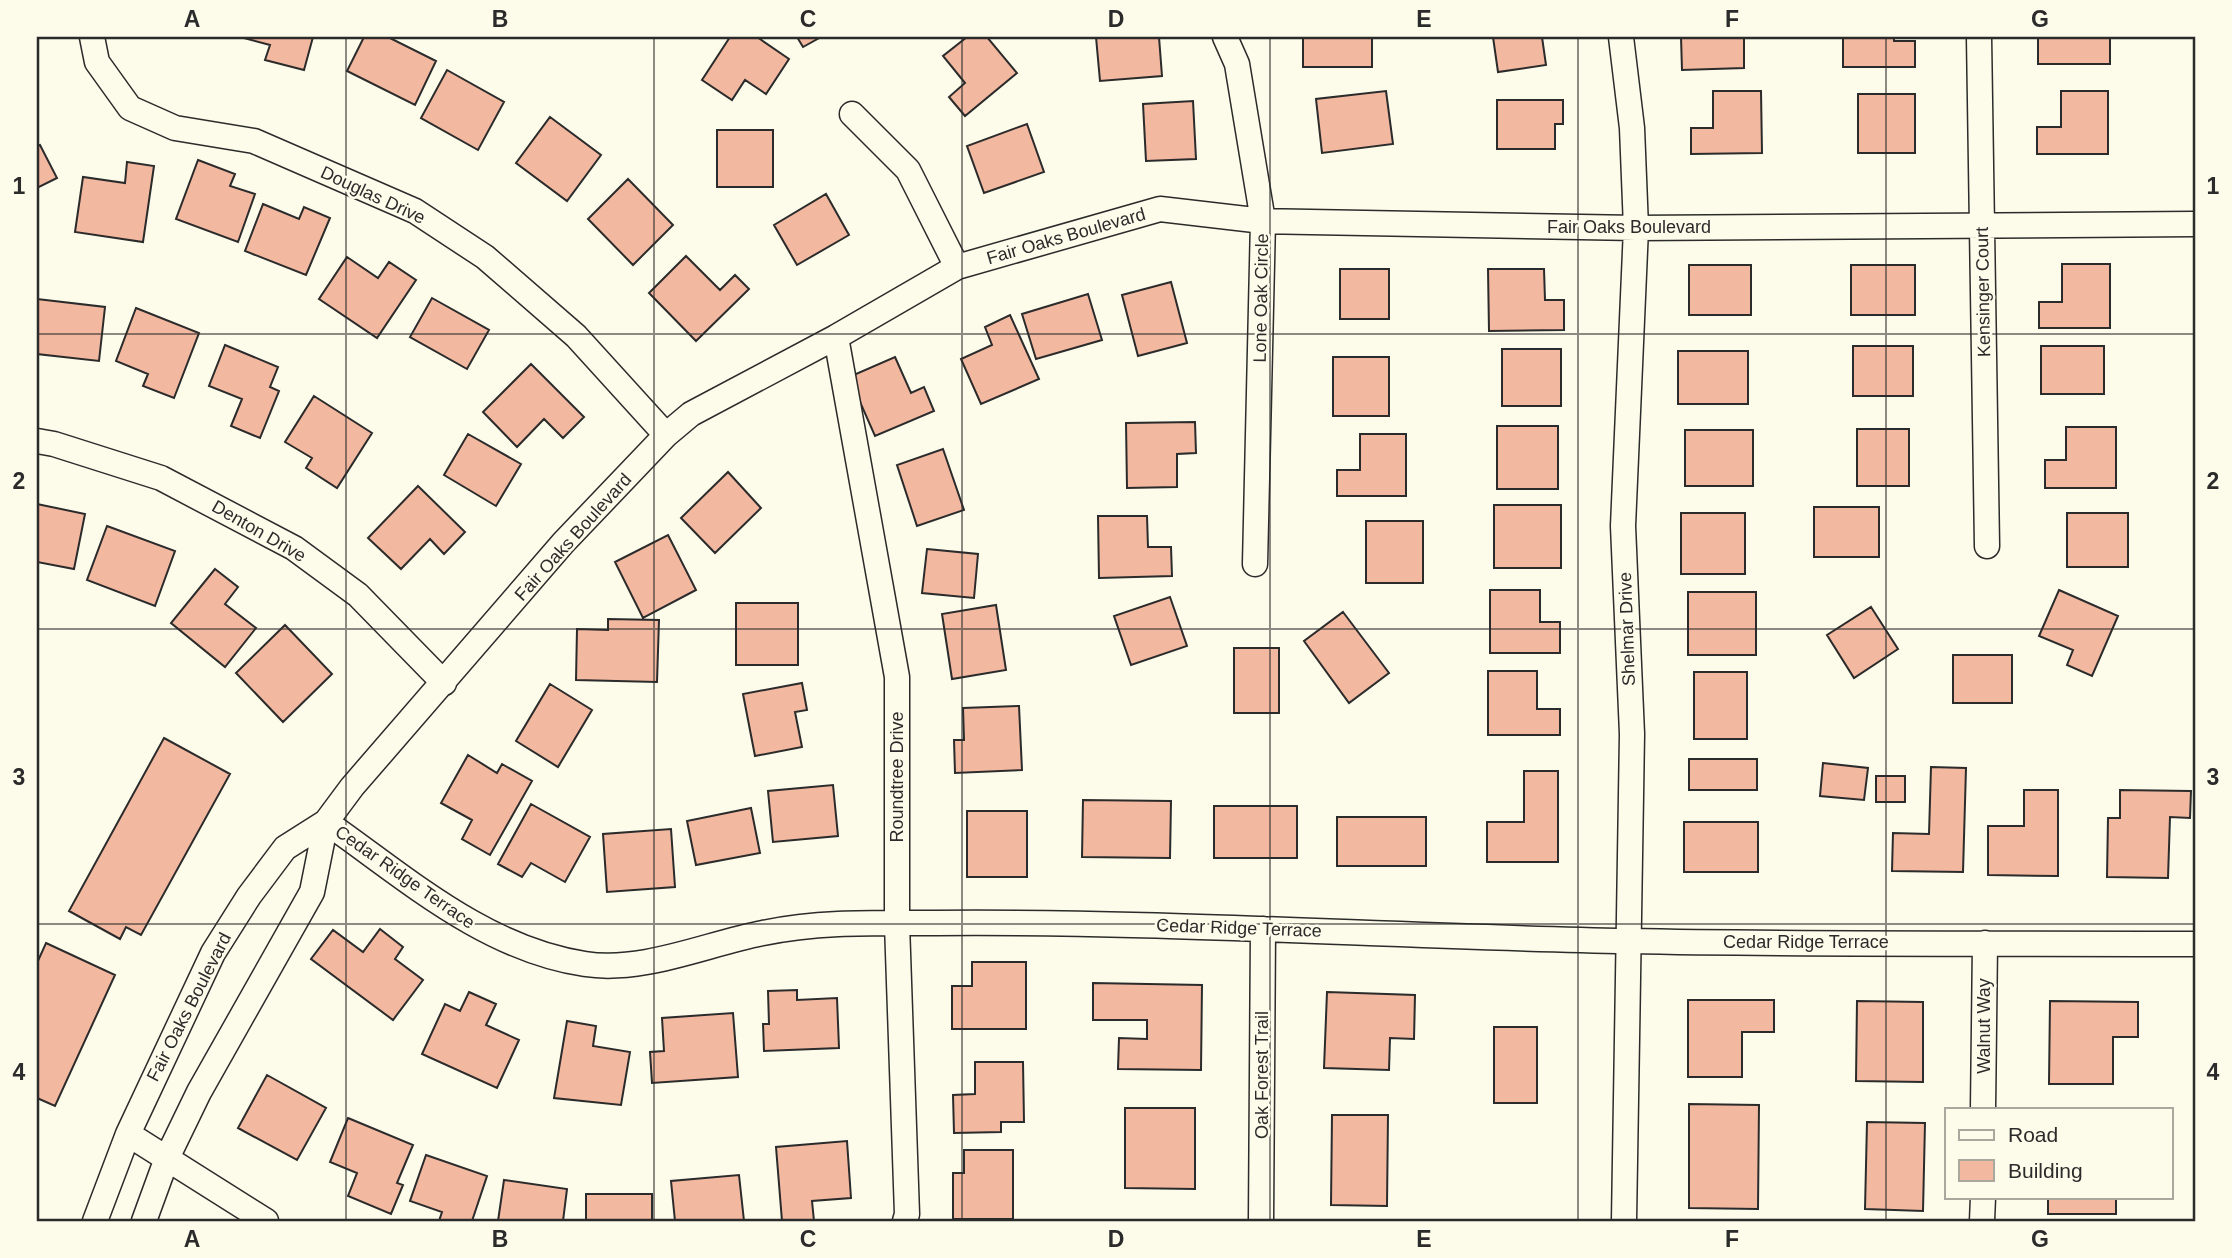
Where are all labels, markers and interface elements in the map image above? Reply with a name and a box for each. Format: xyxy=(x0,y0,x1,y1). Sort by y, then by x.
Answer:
text: A xyxy=(184,6,200,32)
text: B xyxy=(492,6,508,32)
text: C xyxy=(800,6,816,32)
text: D xyxy=(1108,6,1124,32)
text: E xyxy=(1416,6,1432,32)
text: F xyxy=(1725,6,1739,32)
text: G xyxy=(2031,6,2049,32)
street label: Douglas Drive xyxy=(318,162,428,228)
text: 1 xyxy=(13,173,26,199)
text: 1 xyxy=(2207,173,2220,199)
street label: Fair Oaks Boulevard xyxy=(984,204,1148,268)
street label: Fair Oaks Boulevard xyxy=(1547,217,1711,237)
street label: Kensinger Court xyxy=(1972,227,1994,357)
street label: Lone Oak Circle xyxy=(1250,233,1272,363)
text: 2 xyxy=(13,468,25,494)
text: 2 xyxy=(2207,468,2219,494)
street label: Fair Oaks Boulevard xyxy=(511,469,635,605)
street label: Denton Drive xyxy=(209,496,309,566)
street label: Shelmar Drive xyxy=(1615,572,1639,686)
street label: Roundtree Drive xyxy=(887,711,907,843)
text: 3 xyxy=(13,764,25,790)
text: 3 xyxy=(2207,764,2219,790)
street label: Cedar Ridge Terrace xyxy=(331,821,479,933)
street label: Cedar Ridge Terrace xyxy=(1156,915,1322,941)
street label: Fair Oaks Boulevard xyxy=(143,929,235,1085)
street label: Cedar Ridge Terrace xyxy=(1723,932,1889,952)
street label: Walnut Way xyxy=(1974,978,1994,1074)
street label: Oak Forest Trail xyxy=(1252,1011,1272,1139)
text: 4 xyxy=(13,1059,26,1085)
text: 4 xyxy=(2207,1059,2220,1085)
legend xyxy=(1945,1108,2172,1198)
text: Road xyxy=(2008,1123,2058,1146)
text: Building xyxy=(2008,1159,2083,1182)
text: A xyxy=(184,1226,200,1252)
text: B xyxy=(492,1226,508,1252)
text: C xyxy=(800,1226,816,1252)
text: D xyxy=(1108,1226,1124,1252)
text: E xyxy=(1416,1226,1432,1252)
text: F xyxy=(1725,1226,1739,1252)
text: G xyxy=(2031,1226,2049,1252)

